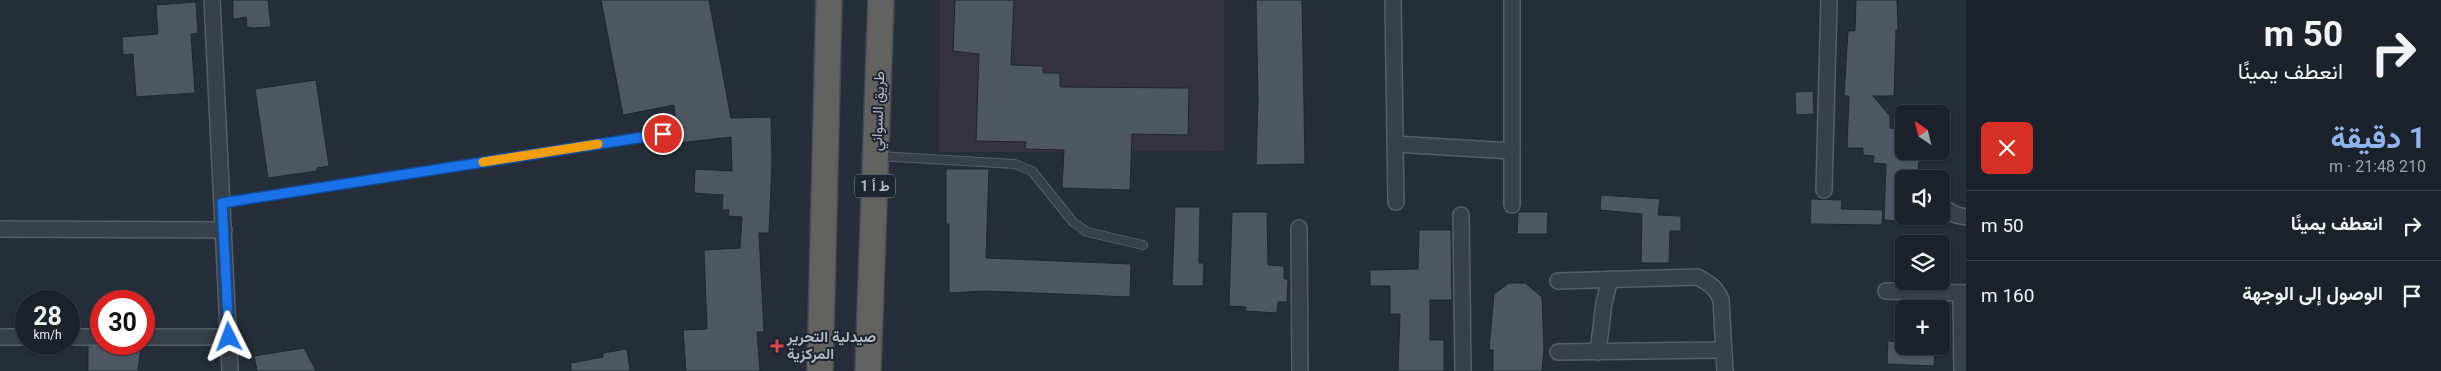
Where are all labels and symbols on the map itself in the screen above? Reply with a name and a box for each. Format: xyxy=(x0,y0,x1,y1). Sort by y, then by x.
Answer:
street label: طريق السواني xyxy=(868,70,892,152)
north arrow xyxy=(1895,105,1950,160)
pin xyxy=(642,113,684,155)
road number: ط أ 1 xyxy=(855,175,895,198)
speed limit sign: 30 xyxy=(90,290,155,355)
position arrow xyxy=(202,310,254,362)
place label: صيدلية التحرير المركزية xyxy=(786,328,876,363)
marker: صيدلية التحرير المركزية xyxy=(771,340,783,352)

